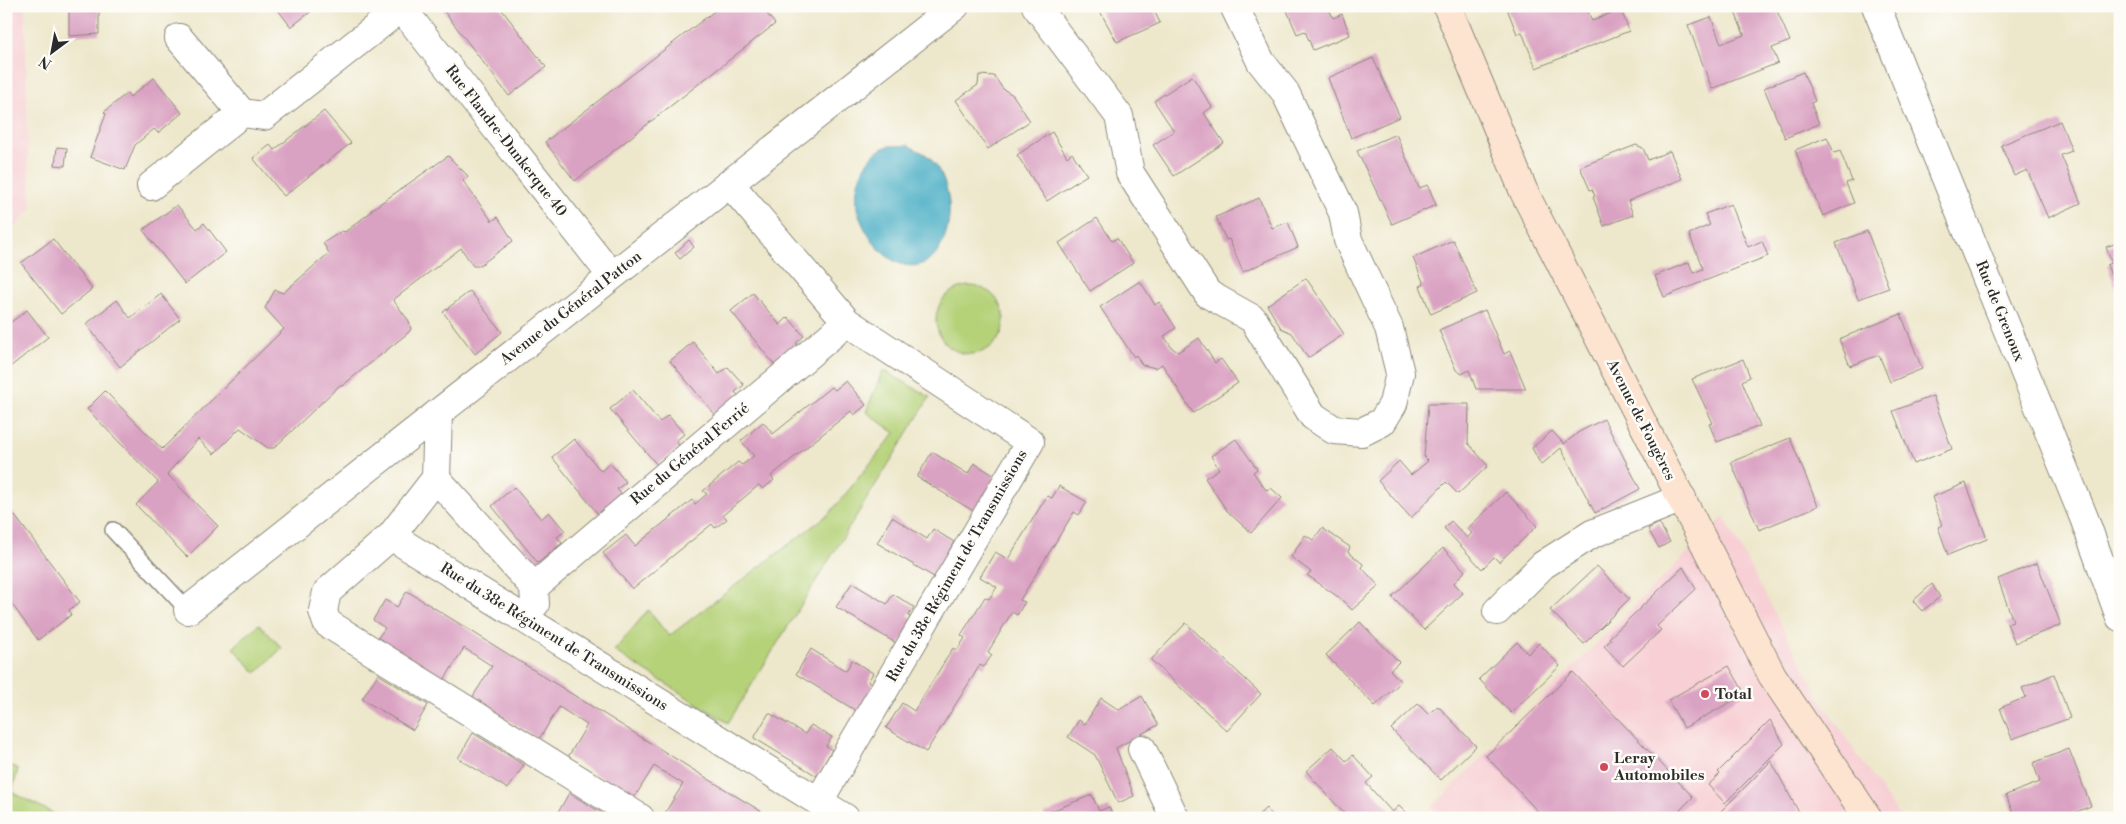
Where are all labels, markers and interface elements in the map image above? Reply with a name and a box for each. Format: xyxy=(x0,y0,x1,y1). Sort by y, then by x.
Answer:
north arrow xyxy=(28,28,78,78)
text: N xyxy=(36,52,55,73)
street label: Rue Flandre-Dunkerque 40 xyxy=(441,61,571,221)
street label: Avenue du Général Patton xyxy=(496,247,646,370)
street label: Rue de Grenoux xyxy=(1971,258,2029,365)
street label: Avenue de Fougères xyxy=(1602,355,1680,484)
street label: Rue du Général Ferrié xyxy=(627,399,753,509)
street label: Rue du 38e Régiment de Transmissions xyxy=(882,446,1032,686)
street label: Rue du 38e Régiment de Transmissions xyxy=(437,559,671,715)
place label: Total xyxy=(1715,685,1752,704)
marker: Total xyxy=(1699,688,1711,700)
place label: Leray Automobiles xyxy=(1613,749,1704,785)
marker: Leray Automobiles xyxy=(1598,761,1610,773)

